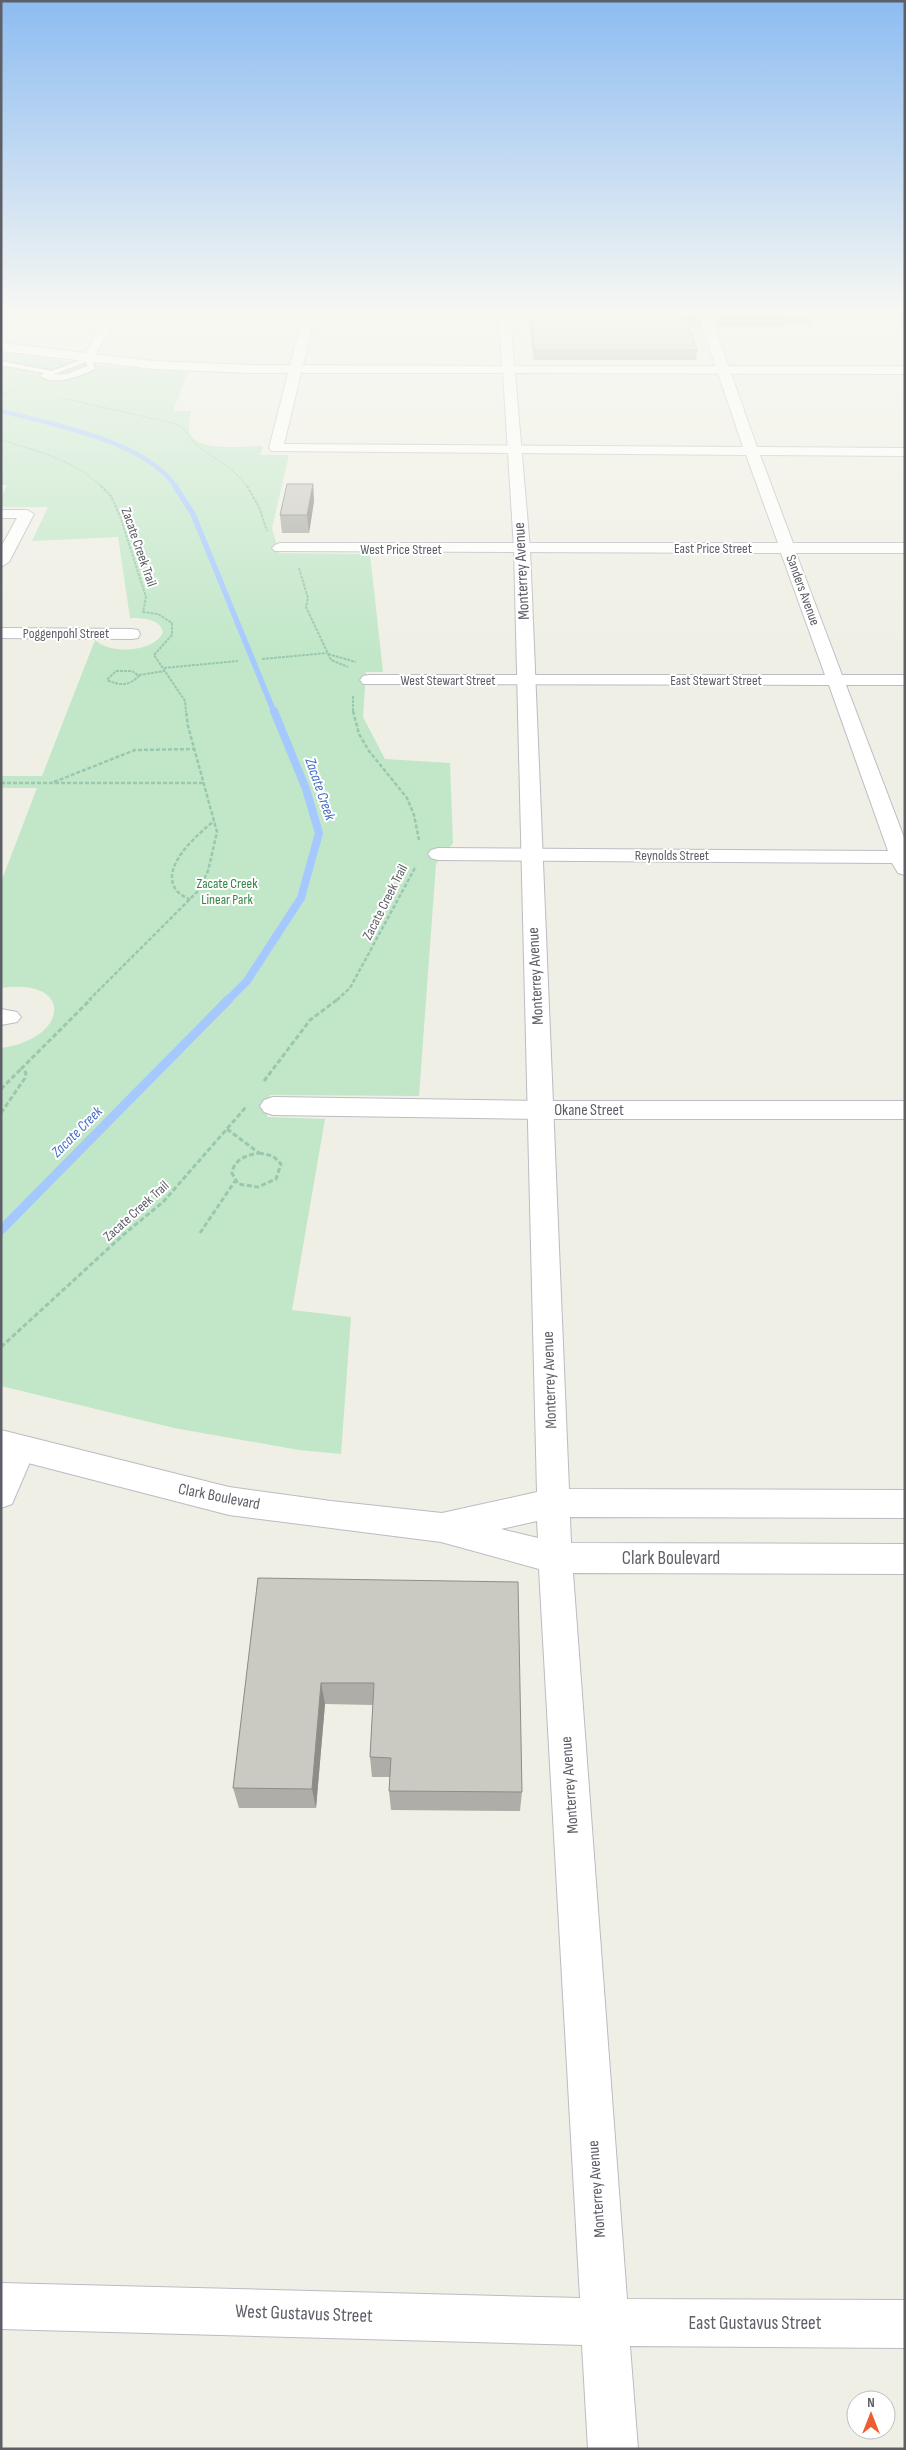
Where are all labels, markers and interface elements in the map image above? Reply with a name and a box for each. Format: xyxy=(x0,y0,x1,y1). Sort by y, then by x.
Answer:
street label: Zacate Creek Trail xyxy=(118,505,160,589)
street label: Monterrey Avenue xyxy=(510,522,534,620)
street label: East Price Street xyxy=(674,540,752,557)
street label: West Price Street xyxy=(360,541,442,558)
street label: Sanders Avenue xyxy=(782,552,824,628)
street label: Poggenpohl Street xyxy=(23,625,109,642)
street label: West Stewart Street xyxy=(400,672,496,689)
street label: East Stewart Street xyxy=(670,672,762,689)
water label: Zacate Creek xyxy=(300,754,340,823)
street label: Reynolds Street xyxy=(635,847,709,864)
street label: Zacate Creek Trail xyxy=(359,861,411,943)
park label: Zacate Creek Linear Park xyxy=(197,875,258,908)
street label: Monterrey Avenue xyxy=(524,927,548,1025)
street label: Okane Street xyxy=(554,1101,624,1120)
water label: Zacate Creek xyxy=(47,1102,107,1162)
street label: Zacate Creek Trail xyxy=(100,1177,172,1245)
street label: Monterrey Avenue xyxy=(539,1331,561,1429)
street label: Clark Boulevard xyxy=(176,1480,262,1514)
street label: Clark Boulevard xyxy=(622,1547,720,1570)
street label: Monterrey Avenue xyxy=(557,1736,583,1834)
street label: Monterrey Avenue xyxy=(584,2140,610,2238)
street label: West Gustavus Street xyxy=(235,2300,373,2328)
street label: East Gustavus Street xyxy=(689,2312,822,2335)
north arrow xyxy=(846,2390,896,2440)
text: N xyxy=(867,2394,875,2411)

